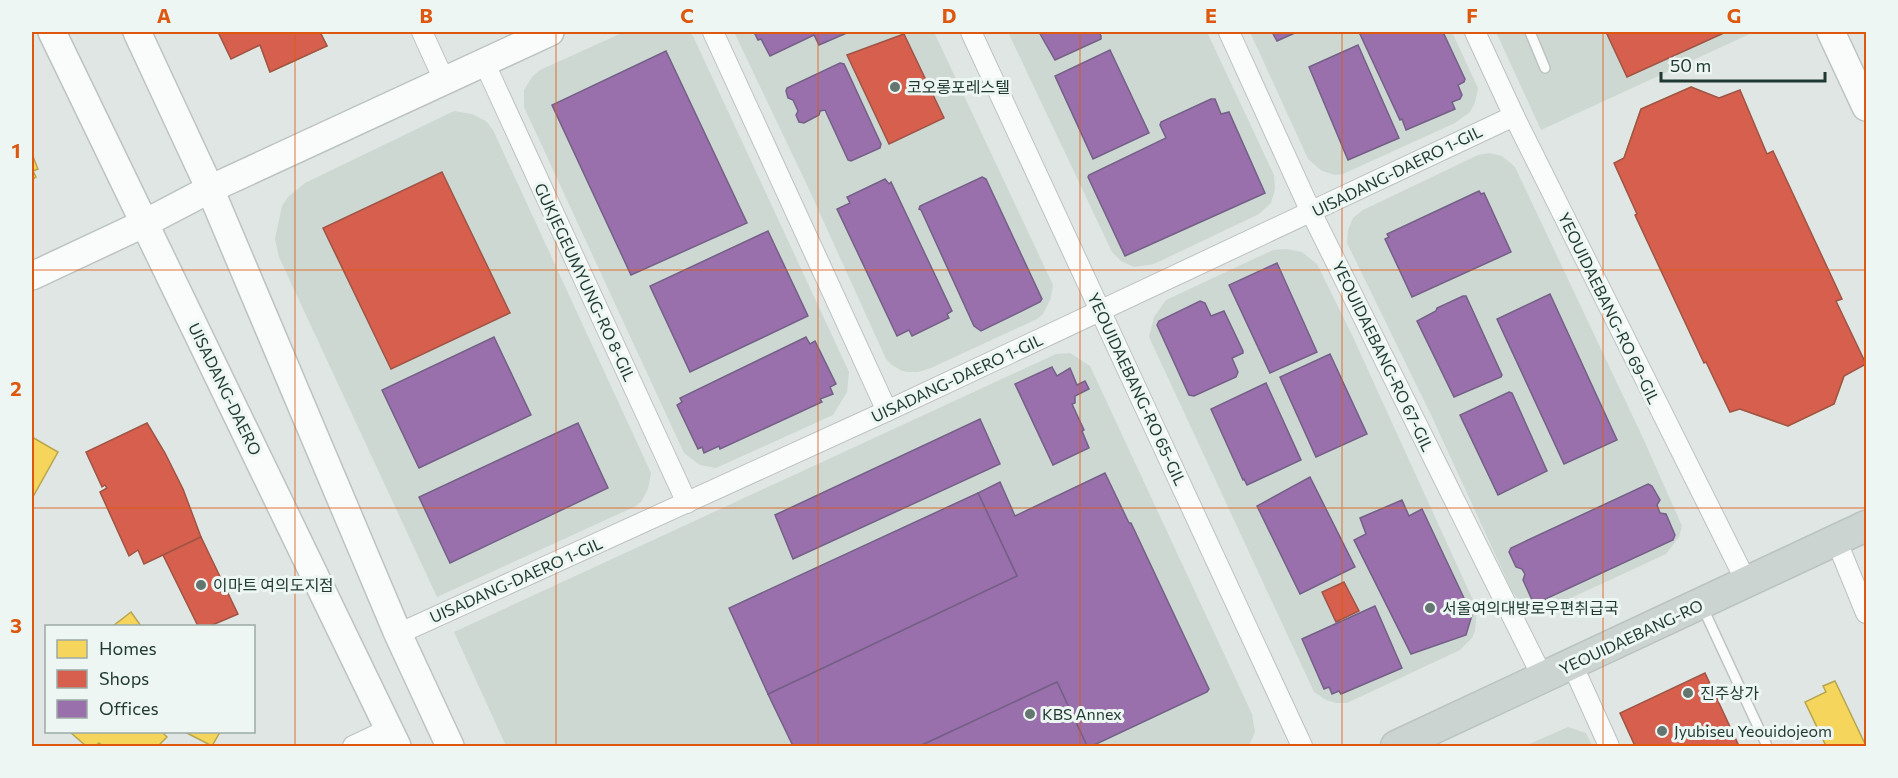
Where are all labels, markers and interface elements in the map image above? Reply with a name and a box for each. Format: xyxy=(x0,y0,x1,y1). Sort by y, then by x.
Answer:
text: A xyxy=(157,3,171,27)
text: B xyxy=(419,3,433,27)
text: C xyxy=(680,3,694,27)
text: D xyxy=(942,3,956,27)
text: E xyxy=(1205,3,1217,27)
text: F xyxy=(1466,3,1478,27)
text: G xyxy=(1727,3,1741,27)
scale bar xyxy=(1661,45,1824,83)
text: 50 m xyxy=(1670,54,1711,76)
place label: 코오롱포레스텔 xyxy=(907,77,1010,96)
marker: 코오롱포레스텔 xyxy=(888,80,902,94)
street label: UISADANG-DAERO 1-GIL xyxy=(1309,121,1485,220)
text: 1 xyxy=(11,138,21,162)
street label: GUKJEGEUMYUNG-RO 8-GIL xyxy=(531,180,640,384)
street label: YEOUIDAEBANG-RO 69-GIL xyxy=(1555,209,1664,407)
street label: YEOUIDAEBANG-RO 67-GIL xyxy=(1329,257,1438,454)
street label: YEOUIDAEBANG-RO 65-GIL xyxy=(1084,289,1191,488)
street label: UISADANG-DAERO xyxy=(185,320,266,458)
street label: UISADANG-DAERO 1-GIL xyxy=(868,329,1045,426)
text: 2 xyxy=(10,376,22,400)
street label: UISADANG-DAERO 1-GIL xyxy=(427,533,605,626)
place label: 이마트 여의도지점 xyxy=(213,575,334,594)
marker: 이마트 여의도지점 xyxy=(194,578,208,592)
street label: YEOUIDAEBANG-RO xyxy=(1556,595,1706,678)
place label: 서울여의대방로우편취급국 xyxy=(1442,598,1619,617)
marker: 서울여의대방로우편취급국 xyxy=(1423,601,1437,615)
text: 3 xyxy=(10,613,22,637)
legend xyxy=(45,625,255,733)
text: Homes xyxy=(99,637,157,659)
text: Shops xyxy=(99,667,149,689)
place label: 진주상가 xyxy=(1700,683,1759,702)
marker: 진주상가 xyxy=(1681,686,1695,700)
text: Offices xyxy=(99,697,159,719)
place label: KBS Annex xyxy=(1042,704,1122,723)
marker: KBS Annex xyxy=(1023,707,1037,721)
place label: Jyubiseu Yeouidojeom xyxy=(1674,721,1832,740)
marker: Jyubiseu Yeouidojeom xyxy=(1655,724,1669,738)

